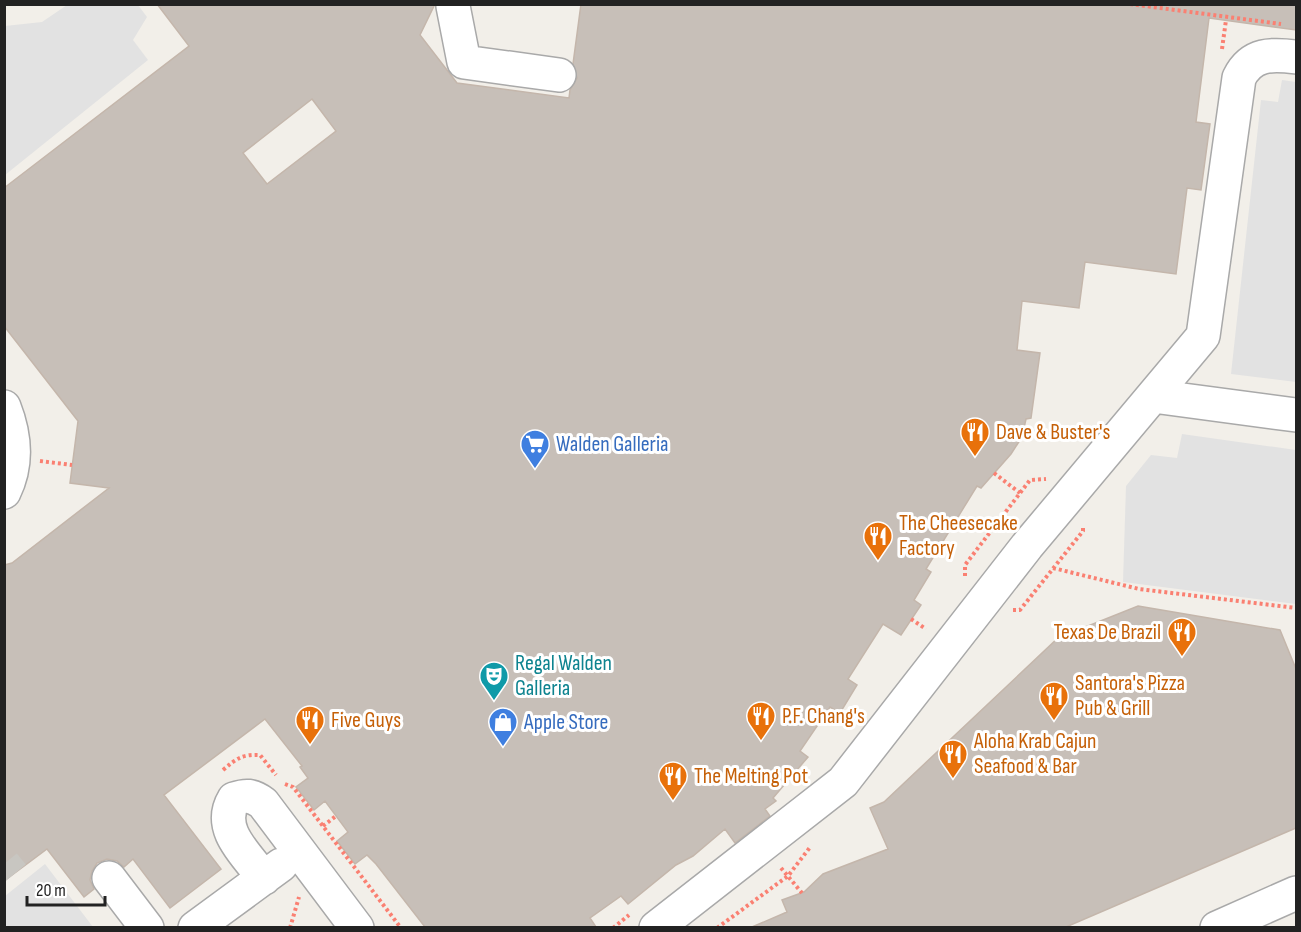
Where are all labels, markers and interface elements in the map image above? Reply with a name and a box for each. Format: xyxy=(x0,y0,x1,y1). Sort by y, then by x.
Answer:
restaurant icon: Dave & Buster's xyxy=(959,416,991,458)
place label: Dave & Buster's xyxy=(996,419,1110,446)
supermarket icon: Walden Galleria xyxy=(519,428,551,470)
place label: Walden Galleria xyxy=(556,431,668,458)
place label: The Cheesecake Factory xyxy=(899,510,1018,562)
restaurant icon: The Cheesecake Factory xyxy=(862,520,894,562)
restaurant icon: Texas De Brazil xyxy=(1166,616,1198,658)
place label: Texas De Brazil xyxy=(1053,619,1161,646)
place label: Regal Walden Galleria xyxy=(515,650,612,702)
theatre icon: Regal Walden Galleria xyxy=(478,660,510,702)
place label: Santora's Pizza Pub & Grill xyxy=(1075,670,1185,722)
restaurant icon: Santora's Pizza Pub & Grill xyxy=(1038,680,1070,722)
restaurant icon: P.F. Chang's xyxy=(745,700,777,742)
place label: P.F. Chang's xyxy=(782,703,865,730)
restaurant icon: Five Guys xyxy=(294,704,326,746)
shop icon: Apple Store xyxy=(487,706,519,748)
place label: Five Guys xyxy=(331,707,401,734)
place label: Apple Store xyxy=(523,709,608,736)
place label: Aloha Krab Cajun Seafood & Bar xyxy=(973,728,1097,780)
restaurant icon: Aloha Krab Cajun Seafood & Bar xyxy=(937,738,969,780)
restaurant icon: The Melting Pot xyxy=(657,760,689,802)
place label: The Melting Pot xyxy=(694,763,808,790)
scale bar xyxy=(27,869,105,907)
text: 20 m xyxy=(36,880,66,901)

